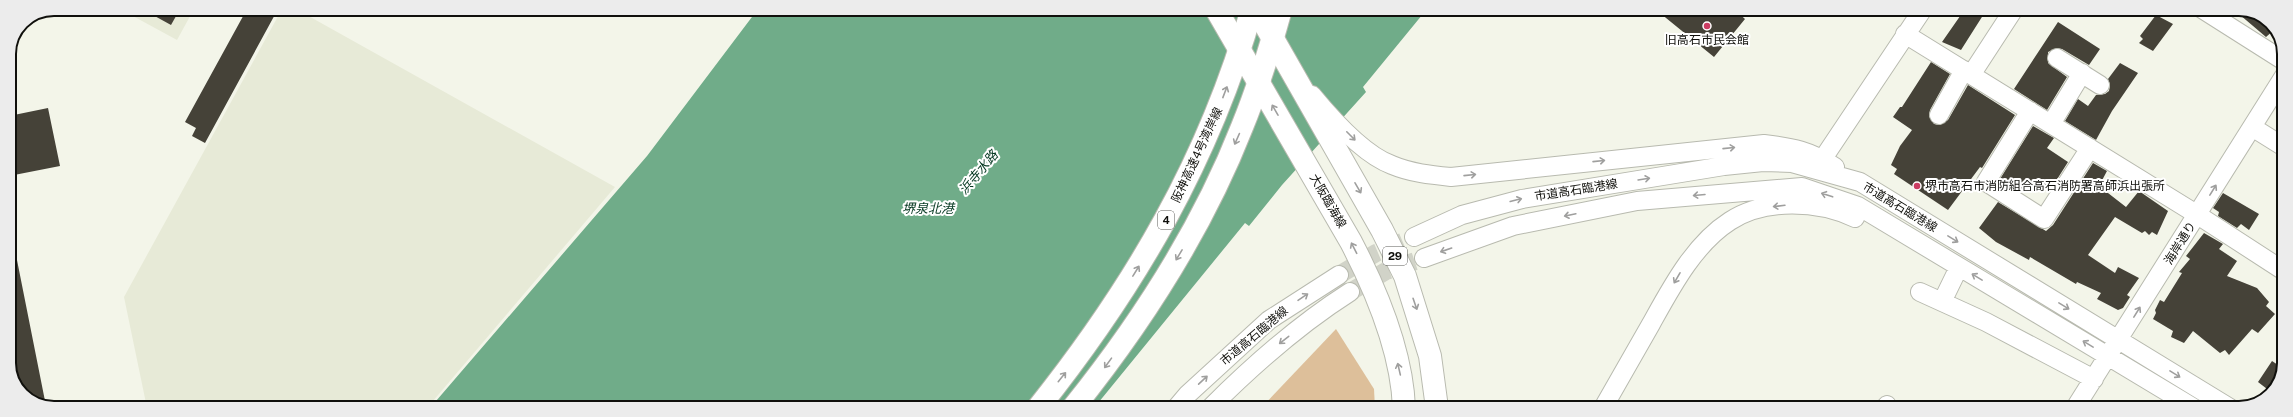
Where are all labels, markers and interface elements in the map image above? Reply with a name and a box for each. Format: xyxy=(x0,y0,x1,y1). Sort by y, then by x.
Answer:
marker: 旧高石市民会館 xyxy=(1702,21,1712,31)
place label: 旧高石市民会館 xyxy=(1665,33,1749,47)
one-way arrow xyxy=(1222,86,1230,98)
one-way arrow xyxy=(1270,104,1278,116)
street label: 阪神高速4号湾岸線 xyxy=(1169,105,1225,205)
one-way arrow xyxy=(1346,131,1356,141)
one-way arrow xyxy=(1233,132,1240,144)
one-way arrow xyxy=(1722,144,1735,152)
water label: 浜寺水路 xyxy=(956,147,1001,197)
one-way arrow xyxy=(1592,158,1605,165)
one-way arrow xyxy=(1463,171,1476,179)
street label: 大阪臨海線 xyxy=(1307,172,1349,230)
one-way arrow xyxy=(1637,175,1650,183)
street label: 市道高石臨港線 xyxy=(1533,177,1619,203)
street label: 市道高石臨港線 xyxy=(1860,179,1940,235)
place label: 堺市高石市消防組合高石消防署高師浜出張所 xyxy=(1925,179,2165,193)
marker: 堺市高石市消防組合高石消防署高師浜出張所 xyxy=(1912,181,1922,191)
one-way arrow xyxy=(1355,182,1363,194)
one-way arrow xyxy=(2210,184,2218,196)
one-way arrow xyxy=(1821,191,1834,198)
one-way arrow xyxy=(1693,192,1706,199)
one-way arrow xyxy=(1509,196,1522,204)
water label: 堺泉北港 xyxy=(902,201,956,216)
one-way arrow xyxy=(1773,202,1786,209)
road number: 4 xyxy=(1158,211,1174,229)
one-way arrow xyxy=(1564,211,1577,219)
street label: 海岸通り xyxy=(2161,219,2199,267)
one-way arrow xyxy=(1947,235,1959,243)
one-way arrow xyxy=(1350,242,1358,254)
road number: 29 xyxy=(1383,247,1407,265)
one-way arrow xyxy=(1440,247,1452,255)
one-way arrow xyxy=(1175,249,1183,261)
one-way arrow xyxy=(1133,265,1141,277)
one-way arrow xyxy=(1673,272,1681,284)
one-way arrow xyxy=(1971,273,1983,281)
one-way arrow xyxy=(1297,293,1308,301)
one-way arrow xyxy=(1412,298,1419,311)
one-way arrow xyxy=(2058,302,2070,310)
street label: 市道高石臨港線 xyxy=(1217,304,1291,368)
one-way arrow xyxy=(2133,307,2141,318)
one-way arrow xyxy=(1278,335,1289,344)
one-way arrow xyxy=(2082,340,2094,348)
one-way arrow xyxy=(1104,358,1112,369)
one-way arrow xyxy=(1395,363,1402,376)
one-way arrow xyxy=(2169,370,2181,378)
one-way arrow xyxy=(1058,372,1067,383)
one-way arrow xyxy=(1198,375,1208,384)

